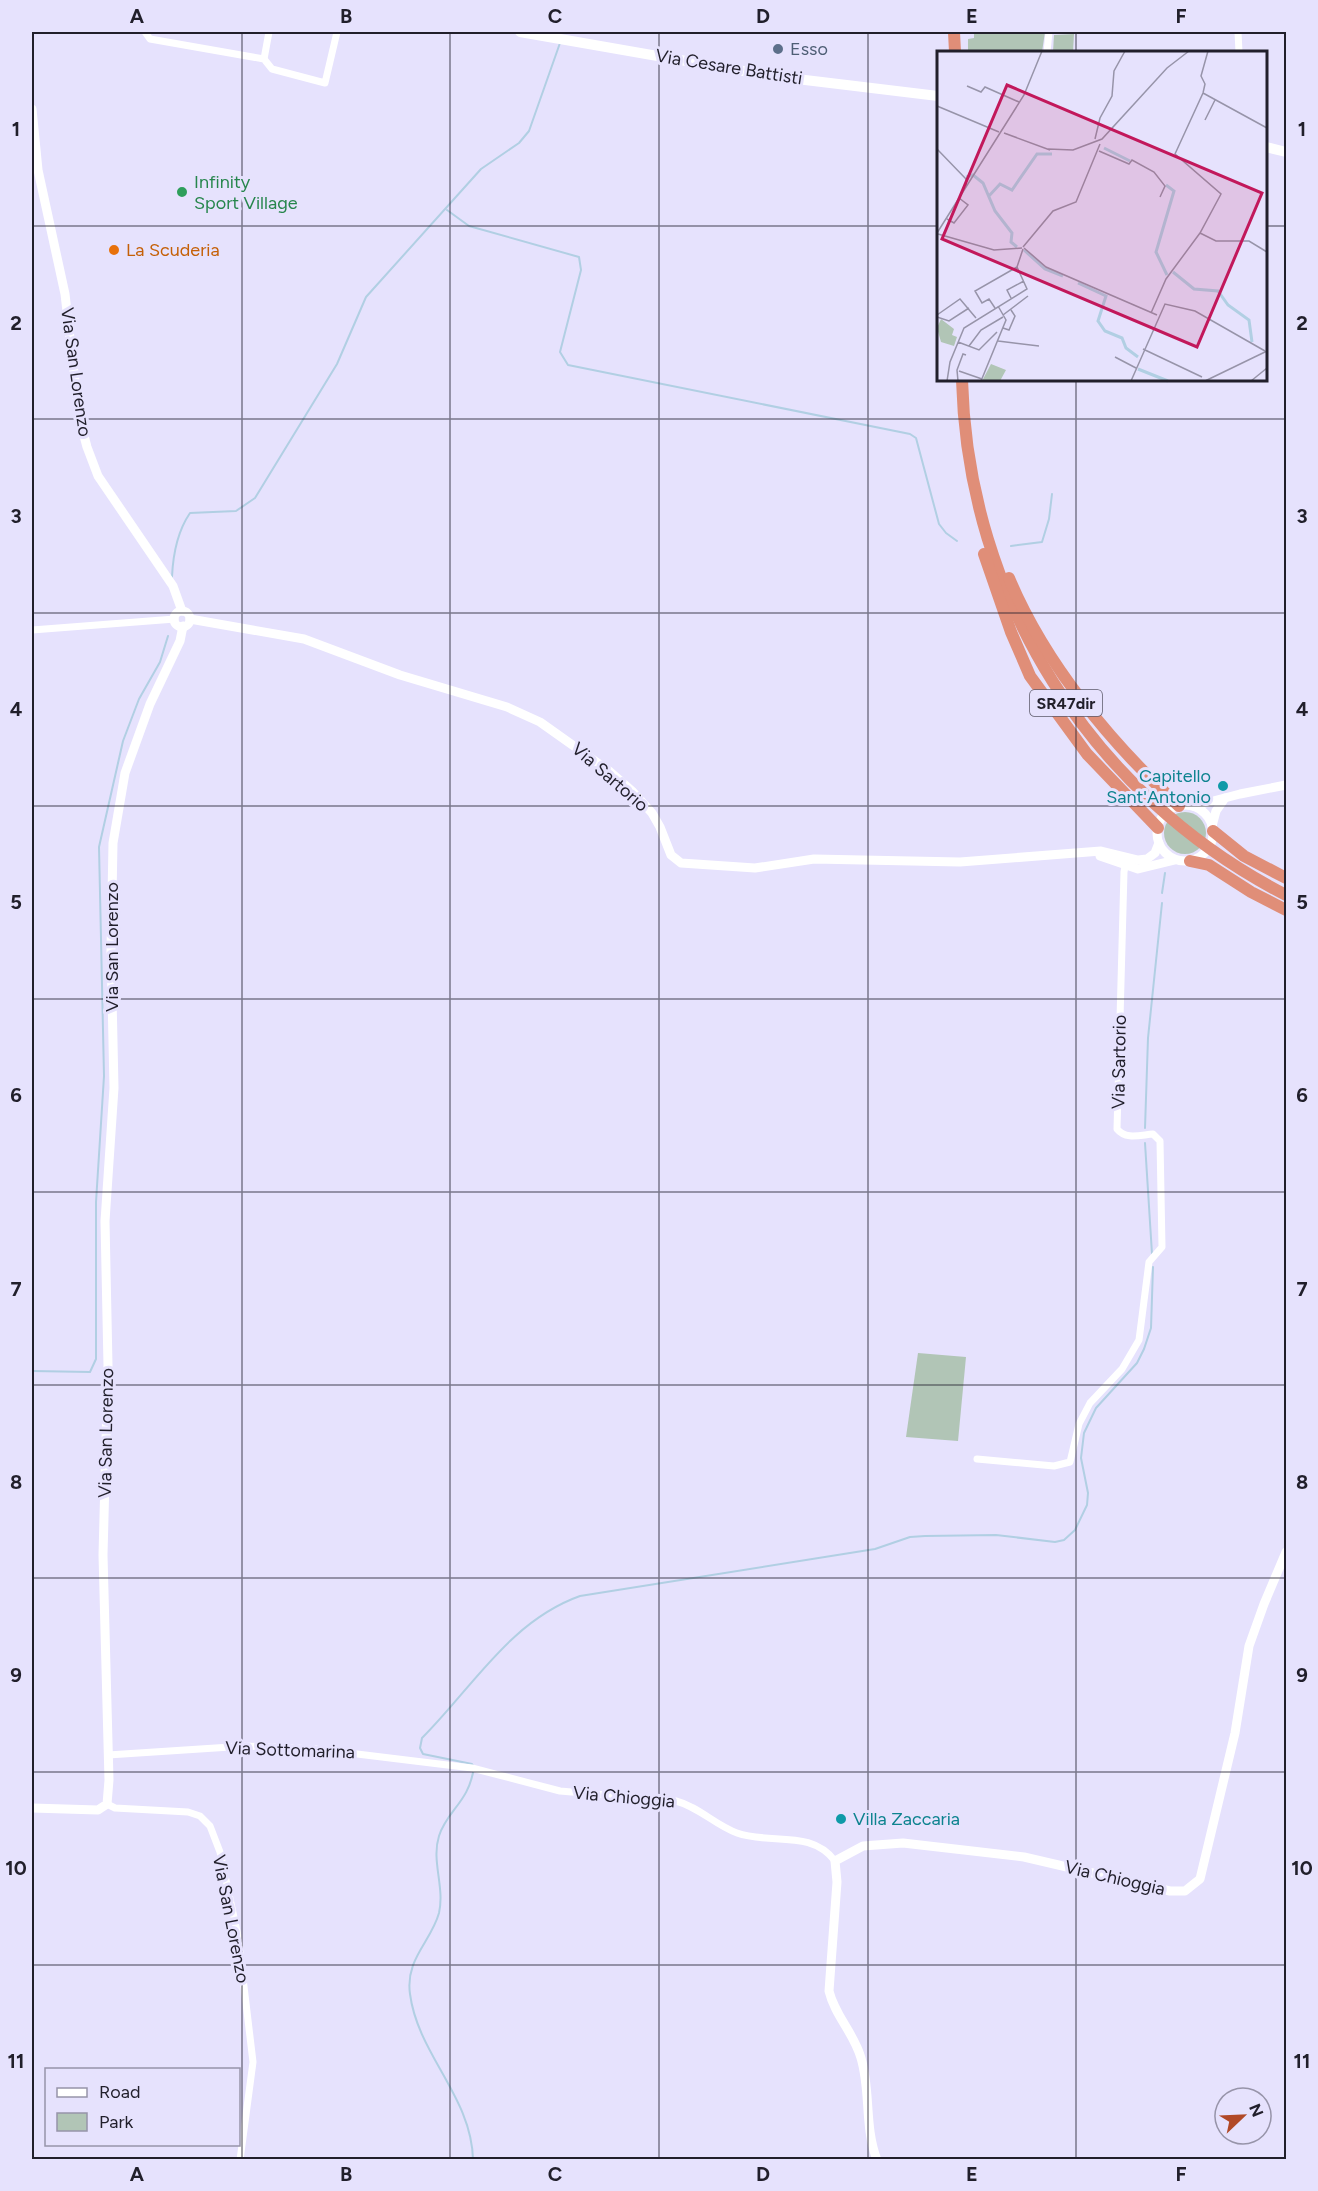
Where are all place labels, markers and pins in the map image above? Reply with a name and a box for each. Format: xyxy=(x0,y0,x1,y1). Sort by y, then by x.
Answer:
place label: Esso xyxy=(790,38,828,60)
marker: Esso xyxy=(771,42,785,56)
place label: Infinity Sport Village xyxy=(194,171,298,214)
marker: Infinity Sport Village xyxy=(175,185,189,199)
place label: La Scuderia xyxy=(126,239,220,261)
marker: La Scuderia xyxy=(107,243,121,257)
place label: Capitello Sant'Antonio xyxy=(1106,765,1211,808)
marker: Capitello Sant'Antonio xyxy=(1216,779,1230,793)
place label: Villa Zaccaria xyxy=(853,1808,960,1830)
marker: Villa Zaccaria xyxy=(834,1812,848,1826)

